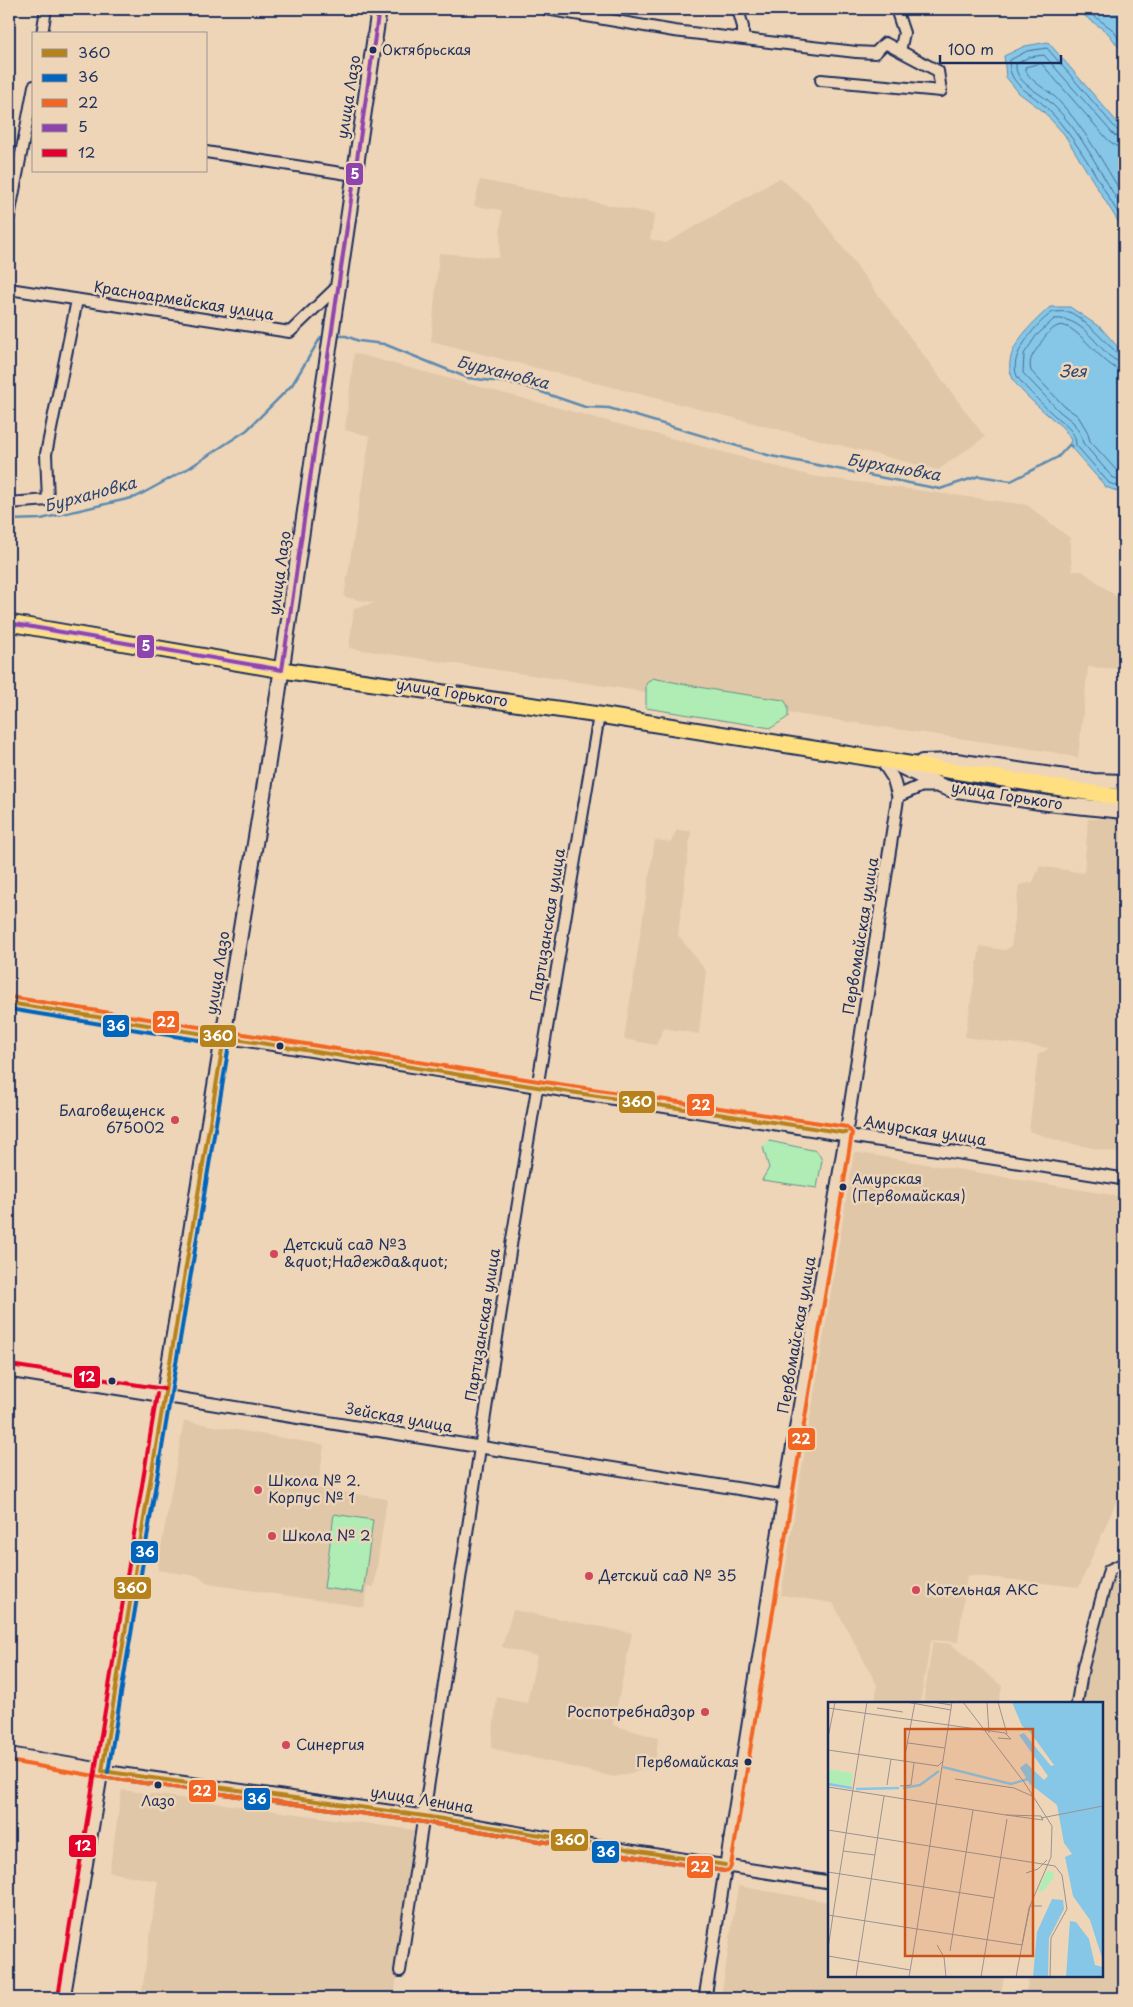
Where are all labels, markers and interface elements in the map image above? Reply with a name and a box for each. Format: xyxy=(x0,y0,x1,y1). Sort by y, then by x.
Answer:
legend xyxy=(32,32,208,172)
scale bar xyxy=(940,32,1062,64)
text: 100 m xyxy=(948,37,994,60)
place label: Октябрьская xyxy=(382,39,471,60)
text: 36О xyxy=(78,40,111,63)
marker: Октябрьская xyxy=(368,45,378,55)
street label: улица Лазо xyxy=(330,53,366,140)
text: 36 xyxy=(78,64,98,87)
text: 22 xyxy=(78,90,98,113)
text: 5 xyxy=(78,114,88,137)
text: 12 xyxy=(78,140,95,163)
line badge: 5 xyxy=(345,162,364,186)
text: 5 xyxy=(351,163,360,184)
street label: Красноармейская улица xyxy=(93,274,276,325)
water label: Бурхановка xyxy=(455,348,553,394)
water label: Зея xyxy=(1059,358,1088,382)
water label: Бурхановка xyxy=(846,446,944,486)
water label: Бурхановка xyxy=(41,469,139,517)
street label: улица Лазо xyxy=(261,529,296,616)
line badge: 5 xyxy=(136,634,155,659)
text: 5 xyxy=(142,635,151,656)
street label: улица Горького xyxy=(395,671,510,712)
street label: улица Горького xyxy=(950,774,1065,815)
street label: Партизанская улица xyxy=(523,846,570,1003)
street label: Первомайская улица xyxy=(836,855,883,1016)
street label: улица Лазо xyxy=(199,929,235,1016)
line badge: 22 xyxy=(152,1010,180,1034)
text: 22 xyxy=(156,1011,176,1032)
line badge: 36 xyxy=(102,1014,130,1038)
text: 36 xyxy=(106,1015,126,1036)
line badge: 36О xyxy=(199,1024,237,1048)
text: 36О xyxy=(203,1025,233,1046)
unlabelled marker xyxy=(275,1041,285,1051)
line badge: 36О xyxy=(618,1090,656,1114)
text: 36О xyxy=(622,1091,652,1112)
line badge: 22 xyxy=(686,1093,715,1117)
text: 22 xyxy=(691,1094,711,1115)
place label: Благовещенск 675002 xyxy=(59,1098,165,1138)
street label: Амурская улица xyxy=(862,1108,989,1151)
marker: Благовещенск 675002 xyxy=(169,1114,181,1126)
place label: Амурская (Первомайская) xyxy=(852,1168,966,1206)
marker: Амурская (Первомайская) xyxy=(838,1182,848,1192)
place label: Детский сад №3 &quot;Надежда&quot; xyxy=(283,1232,448,1272)
street label: Партизанская улица xyxy=(458,1246,505,1403)
marker: Детский сад №3 &quot;Надежда&quot; xyxy=(268,1248,280,1260)
street label: Первомайская улица xyxy=(770,1254,821,1415)
line badge: 12 xyxy=(73,1365,101,1389)
text: 12 xyxy=(79,1366,95,1387)
unlabelled marker xyxy=(107,1376,117,1386)
street label: Зейская улица xyxy=(344,1396,455,1437)
line badge: 22 xyxy=(787,1427,816,1451)
text: 22 xyxy=(791,1428,811,1449)
place label: Школа № 2. Корпус № 1 xyxy=(268,1468,361,1508)
marker: Школа № 2. Корпус № 1 xyxy=(252,1484,264,1496)
place label: Школа № 2 xyxy=(282,1523,371,1546)
marker: Школа № 2 xyxy=(266,1530,278,1542)
line badge: 36 xyxy=(130,1540,159,1564)
text: 36 xyxy=(135,1541,155,1562)
place label: Детский сад № 35 xyxy=(598,1563,737,1586)
marker: Детский сад № 35 xyxy=(583,1570,595,1582)
line badge: 36О xyxy=(113,1576,152,1600)
text: 36О xyxy=(117,1577,147,1598)
place label: Котельная АКС xyxy=(926,1577,1039,1600)
marker: Котельная АКС xyxy=(910,1584,922,1596)
place label: Роспотребнадзор xyxy=(567,1699,695,1722)
inset map xyxy=(828,1702,1103,1977)
marker: Роспотребнадзор xyxy=(699,1706,711,1718)
place label: Синергия xyxy=(296,1732,365,1755)
marker: Синергия xyxy=(280,1739,292,1751)
place label: Первомайская xyxy=(636,1751,739,1772)
marker: Первомайская xyxy=(743,1757,753,1767)
line badge: 22 xyxy=(188,1779,217,1803)
street label: улица Ленина xyxy=(369,1779,476,1818)
marker: Лазо xyxy=(153,1780,163,1790)
text: 22 xyxy=(192,1780,212,1801)
line badge: 36 xyxy=(243,1787,271,1811)
text: 36 xyxy=(247,1788,267,1809)
place label: Лазо xyxy=(141,1790,175,1811)
line badge: 36О xyxy=(550,1828,589,1852)
text: 36О xyxy=(555,1829,585,1850)
line badge: 12 xyxy=(68,1834,97,1858)
text: 12 xyxy=(75,1835,91,1856)
line badge: 36 xyxy=(591,1840,620,1864)
text: 36 xyxy=(596,1841,616,1862)
line badge: 22 xyxy=(686,1855,714,1879)
text: 22 xyxy=(690,1856,710,1877)

